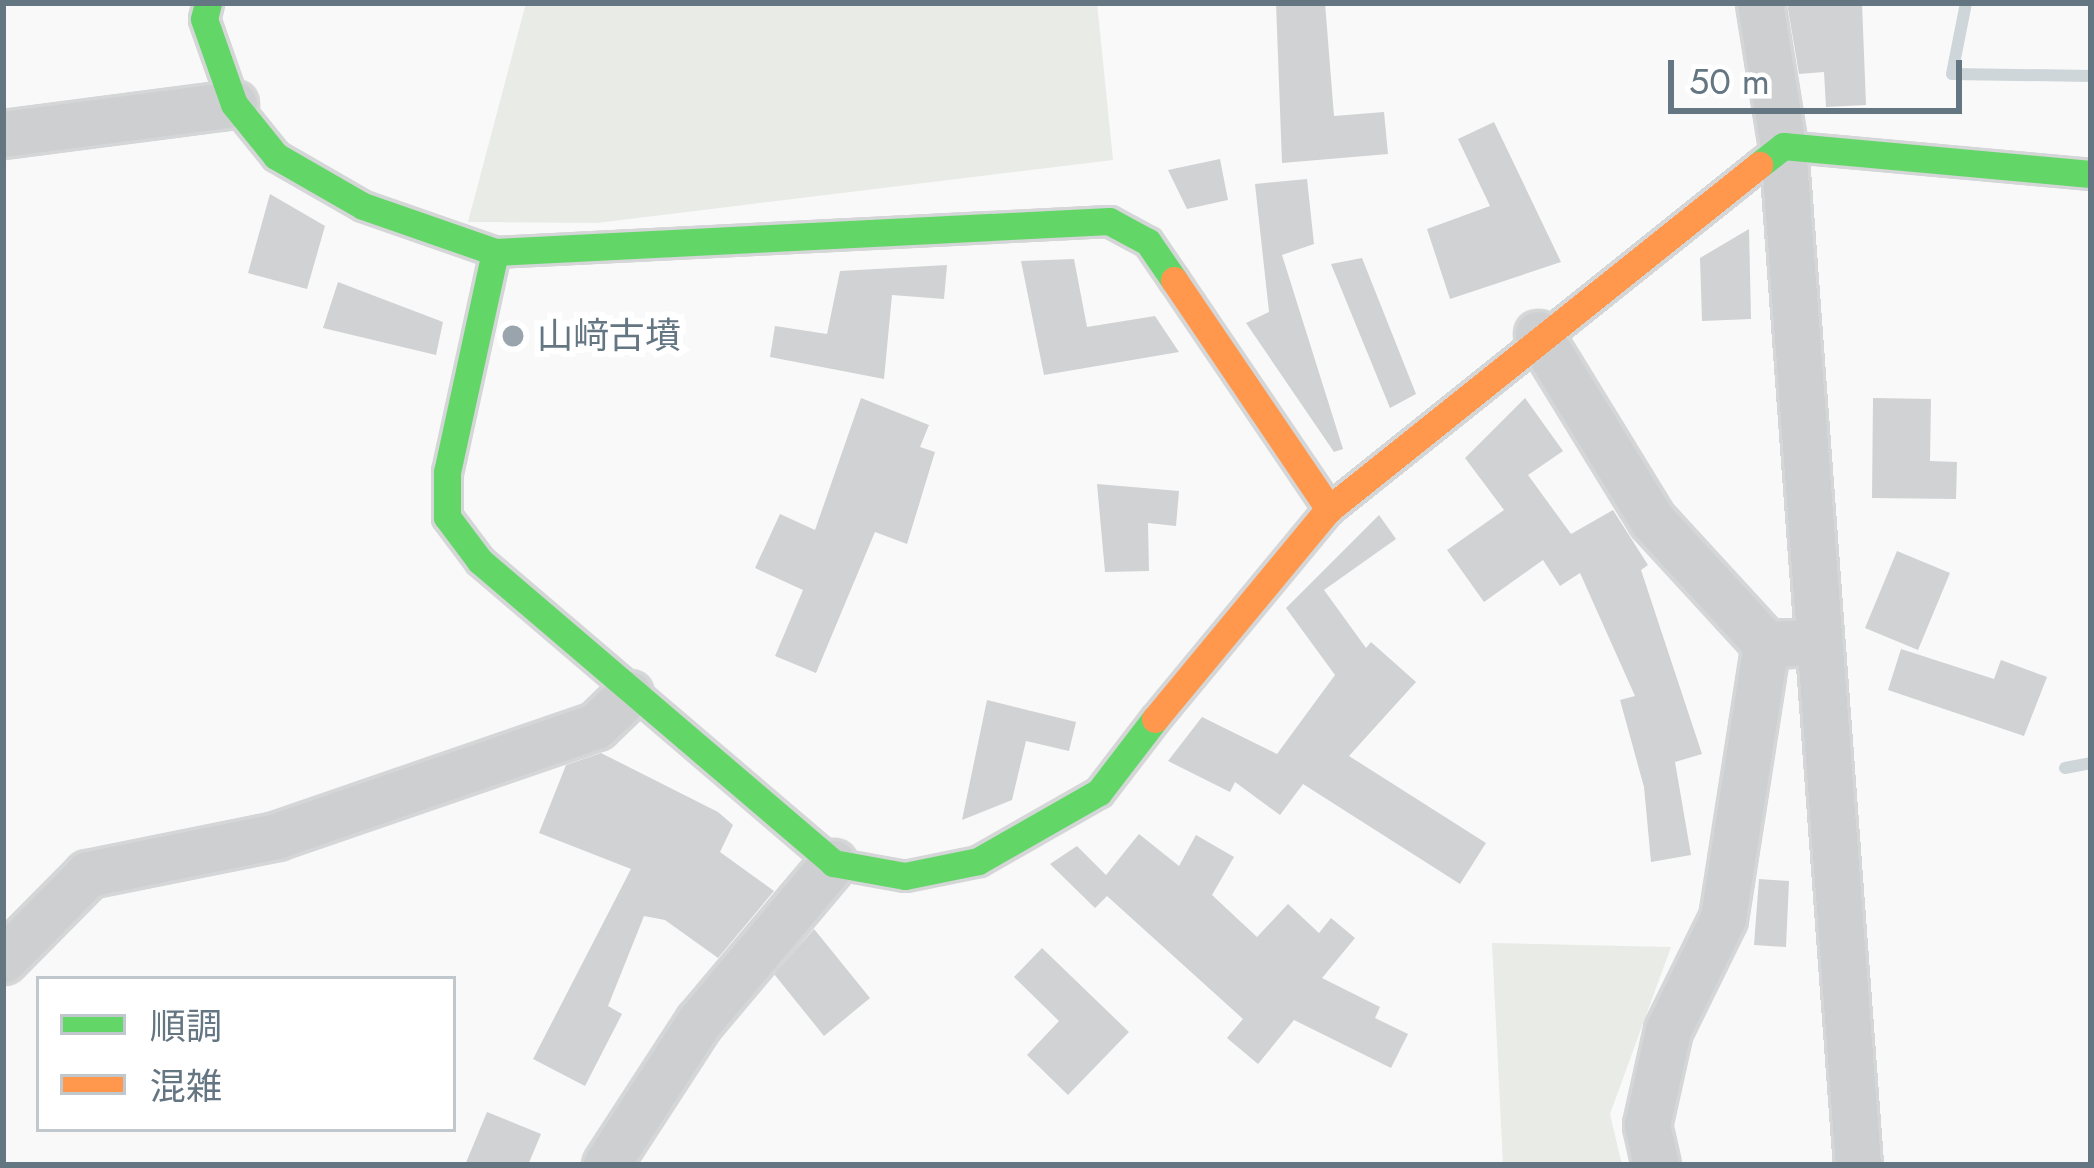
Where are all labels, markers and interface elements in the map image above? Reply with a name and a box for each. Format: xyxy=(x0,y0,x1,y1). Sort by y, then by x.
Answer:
scale bar xyxy=(1674,36,1968,110)
text: 50 m xyxy=(1689,55,1770,107)
place label: 山﨑古墳 xyxy=(537,314,681,358)
marker: 山﨑古墳 xyxy=(500,323,526,349)
legend xyxy=(36,976,456,1132)
text: 順調 xyxy=(150,1000,222,1052)
text: 混雑 xyxy=(150,1060,222,1112)

